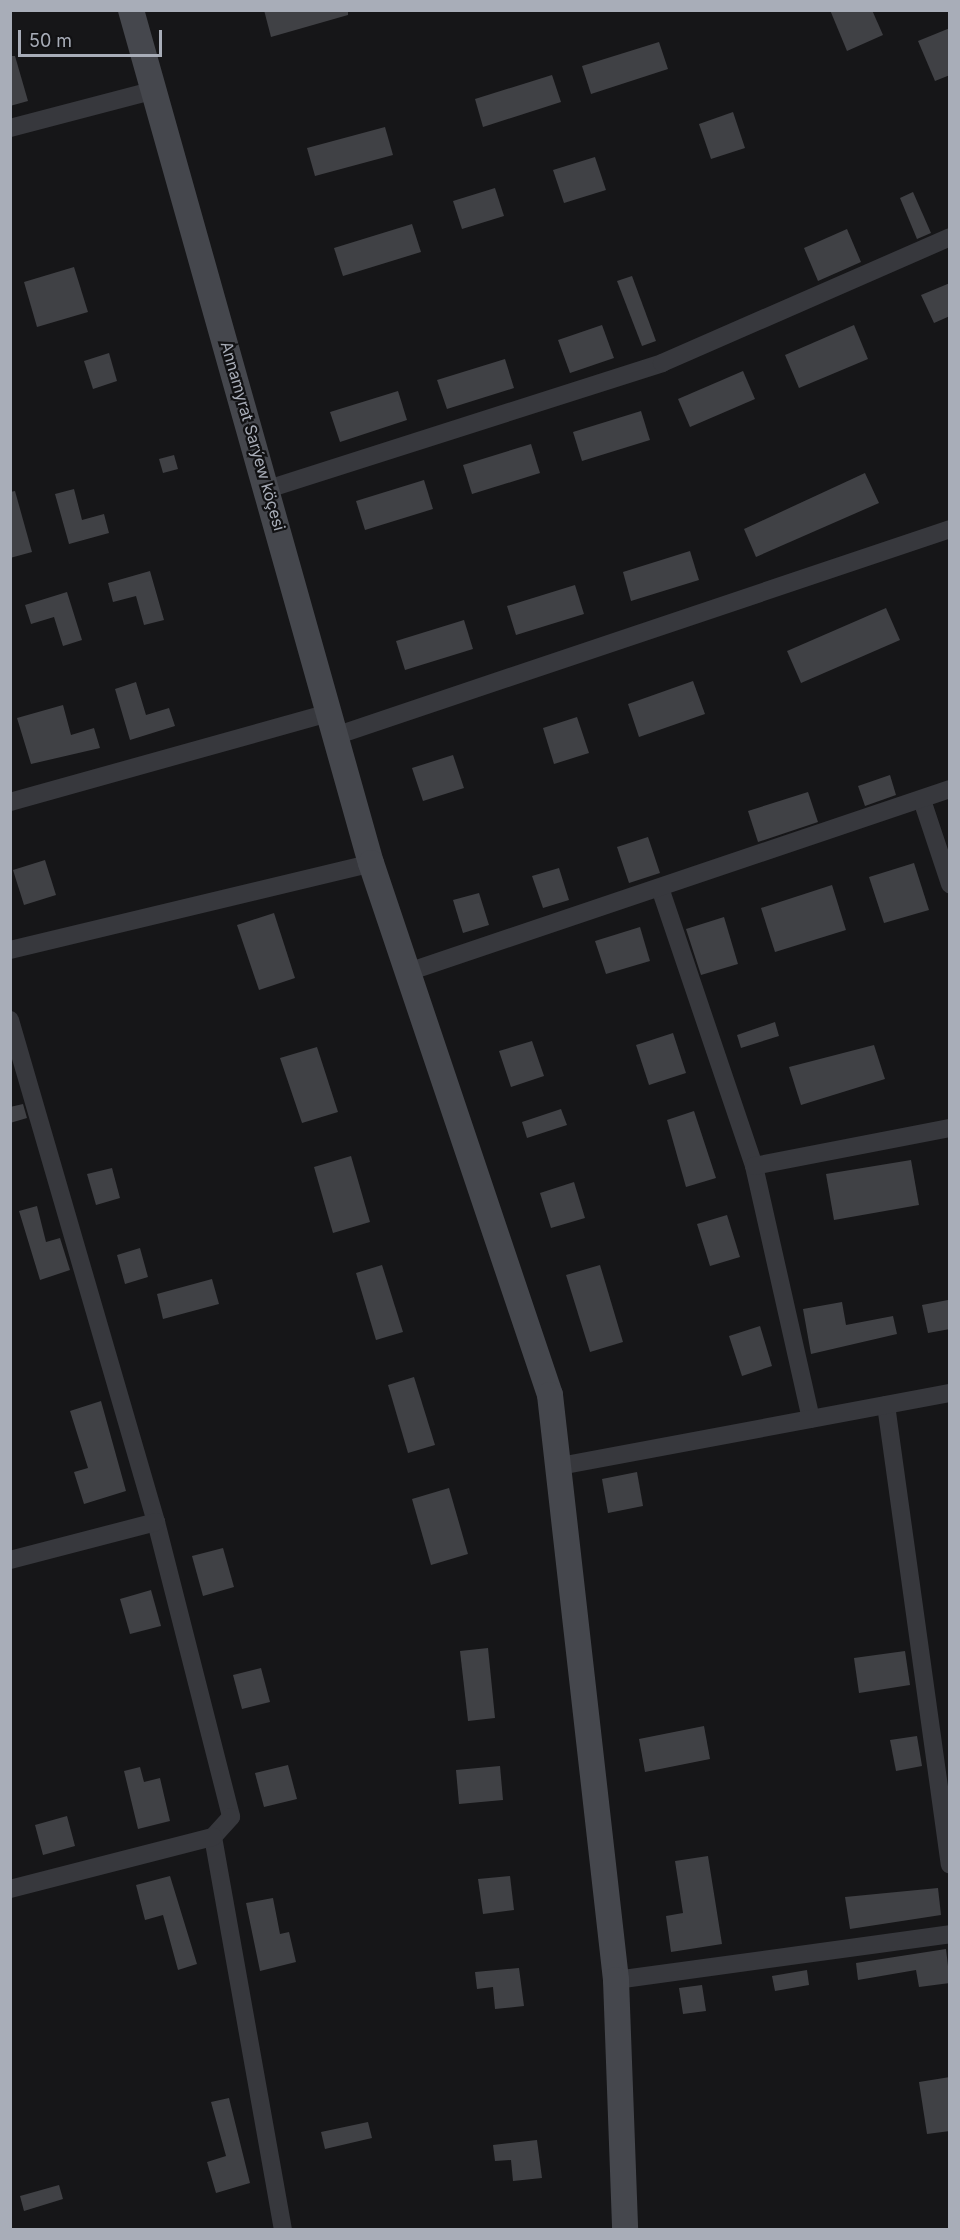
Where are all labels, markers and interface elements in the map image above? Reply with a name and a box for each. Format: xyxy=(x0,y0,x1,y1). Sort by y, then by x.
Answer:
scale bar xyxy=(21,18,165,56)
text: 50 m xyxy=(29,30,72,51)
street label: Annamyrat Sarýew köçesi xyxy=(217,339,289,533)

